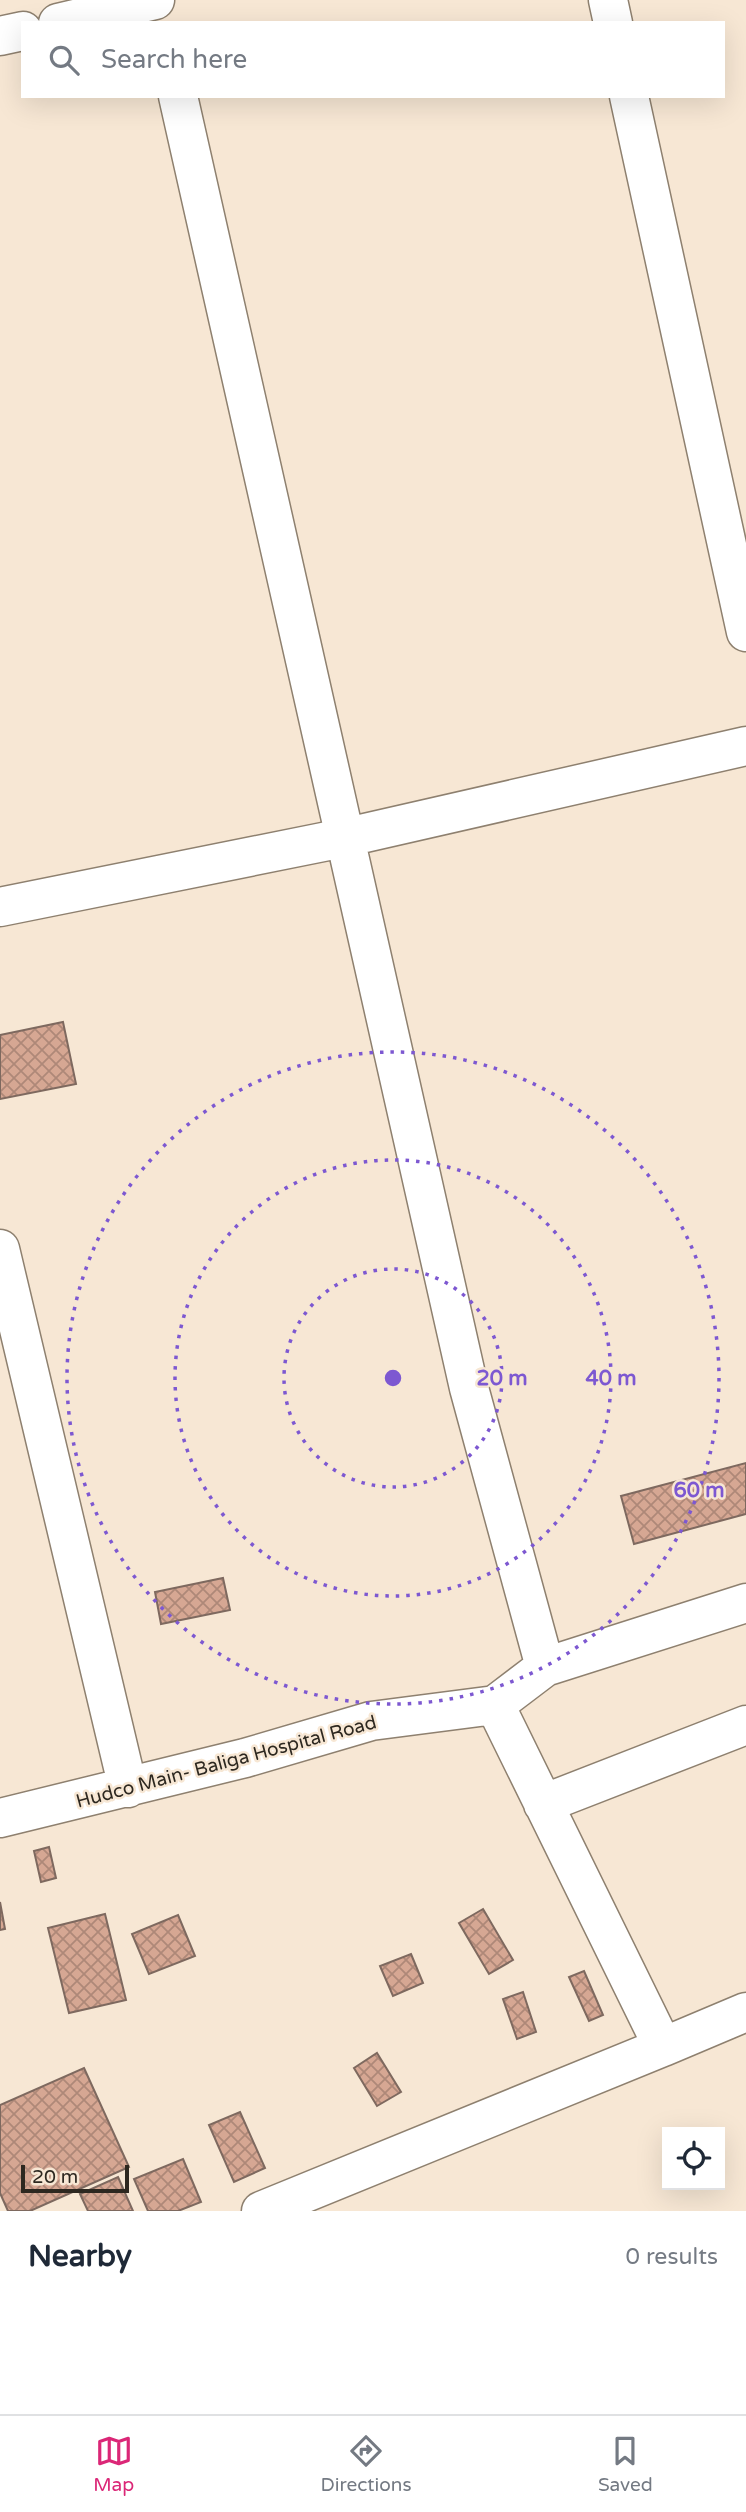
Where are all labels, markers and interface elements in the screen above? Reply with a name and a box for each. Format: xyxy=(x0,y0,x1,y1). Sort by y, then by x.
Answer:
search box xyxy=(21,21,725,98)
icon: search xyxy=(45,41,83,79)
text: Search here xyxy=(101,44,247,75)
centre of rings xyxy=(381,1366,405,1390)
text: 20 m xyxy=(476,1366,528,1391)
text: 40 m xyxy=(585,1366,637,1391)
text: 60 m xyxy=(673,1478,725,1503)
street label: Hudco Main- Baliga Hospital Road xyxy=(74,1711,379,1813)
map controls xyxy=(662,2127,725,2190)
button: locate xyxy=(662,2127,725,2190)
scale bar xyxy=(21,2162,130,2194)
text: 20 m xyxy=(32,2166,78,2188)
text: Nearby xyxy=(28,2238,132,2275)
text: 0 results xyxy=(625,2243,718,2271)
tab: Map xyxy=(93,2432,134,2496)
tab: Directions xyxy=(321,2432,412,2496)
tab: Saved xyxy=(598,2432,653,2496)

